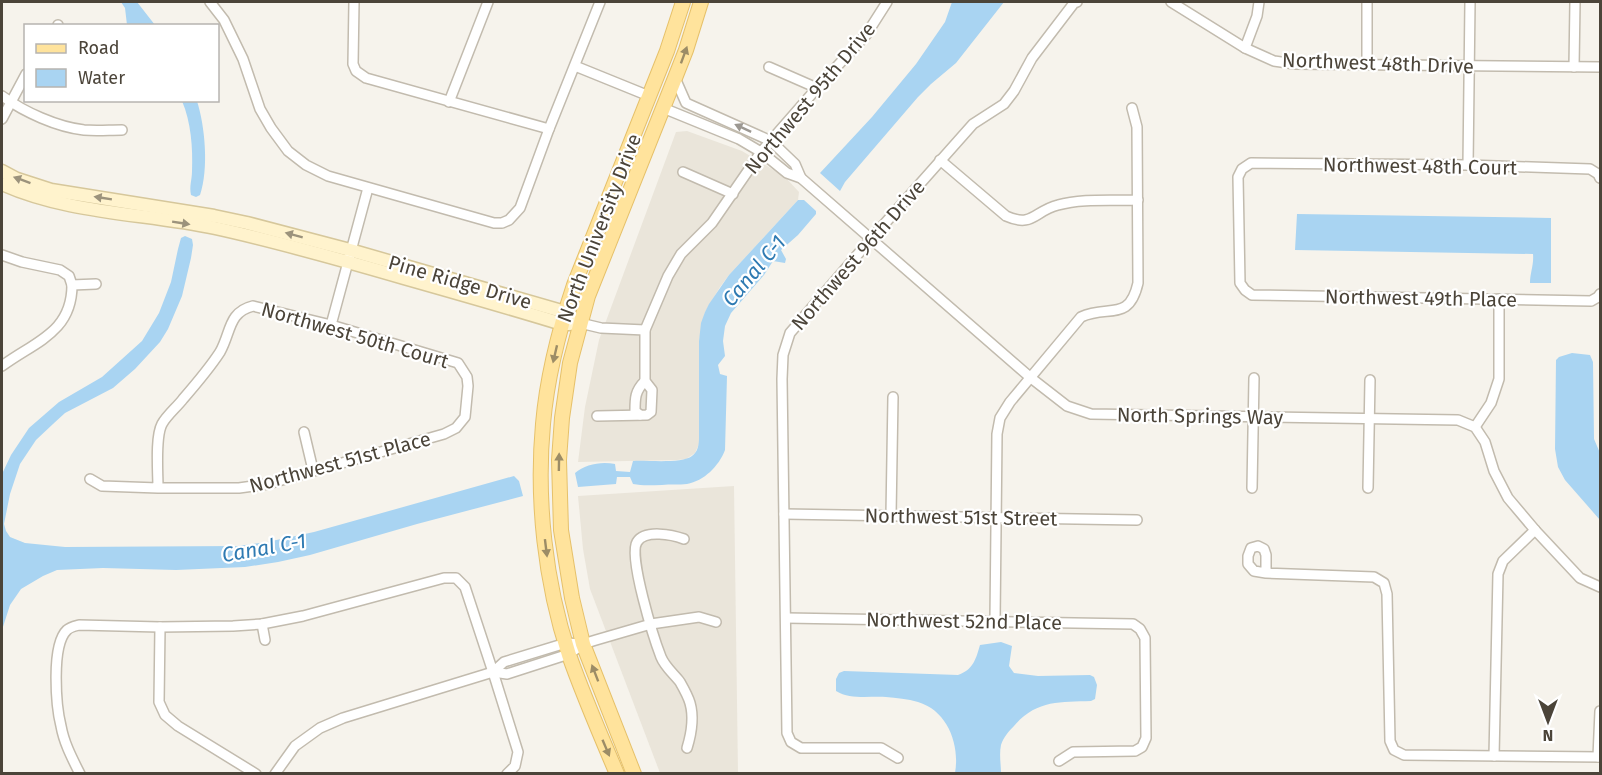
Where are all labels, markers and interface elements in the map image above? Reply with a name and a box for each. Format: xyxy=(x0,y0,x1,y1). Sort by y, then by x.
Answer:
street label: Northwest 95th Drive xyxy=(740,17,880,179)
legend xyxy=(24,24,219,102)
text: Road xyxy=(78,37,120,59)
one-way arrow xyxy=(679,46,689,64)
street label: Northwest 48th Drive xyxy=(1282,48,1474,78)
text: Water xyxy=(78,67,125,89)
one-way arrow xyxy=(734,123,751,132)
street label: North University Drive xyxy=(552,130,646,326)
street label: Northwest 48th Court xyxy=(1323,152,1518,180)
one-way arrow xyxy=(13,175,31,184)
street label: Northwest 96th Drive xyxy=(786,175,930,335)
one-way arrow xyxy=(93,193,112,202)
one-way arrow xyxy=(172,218,191,227)
one-way arrow xyxy=(285,230,303,240)
water label: Canal C-1 xyxy=(717,230,791,312)
street label: Pine Ridge Drive xyxy=(386,250,534,314)
street label: Northwest 49th Place xyxy=(1325,284,1517,312)
street label: Northwest 50th Court xyxy=(259,297,452,373)
one-way arrow xyxy=(549,345,559,363)
street label: North Springs Way xyxy=(1117,403,1284,429)
street label: Northwest 51st Place xyxy=(247,426,433,498)
one-way arrow xyxy=(554,452,564,471)
street label: Northwest 51st Street xyxy=(864,503,1058,531)
water label: Canal C-1 xyxy=(220,528,308,568)
one-way arrow xyxy=(542,538,551,557)
street label: Northwest 52nd Place xyxy=(866,607,1062,635)
one-way arrow xyxy=(589,664,599,682)
north arrow xyxy=(1518,691,1578,751)
text: N xyxy=(1543,726,1553,745)
one-way arrow xyxy=(601,739,611,757)

